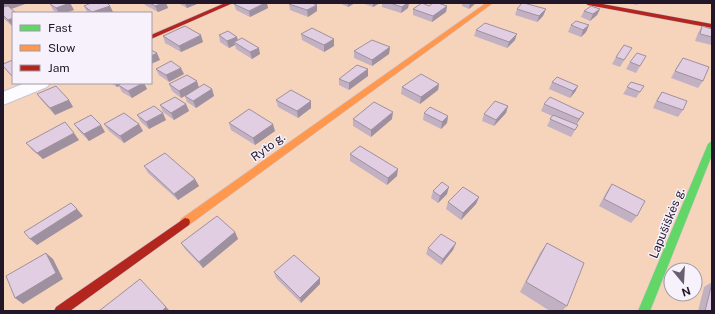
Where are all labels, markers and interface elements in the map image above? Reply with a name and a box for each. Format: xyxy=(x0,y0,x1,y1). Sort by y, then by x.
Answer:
legend xyxy=(12,12,152,84)
text: Fast xyxy=(48,21,73,35)
text: Slow xyxy=(48,41,76,55)
text: Jam xyxy=(48,61,70,75)
street label: Ryto g. xyxy=(248,130,288,164)
street label: Lapušiškės g. xyxy=(646,186,688,260)
north arrow xyxy=(663,262,703,302)
text: N xyxy=(680,284,692,299)

